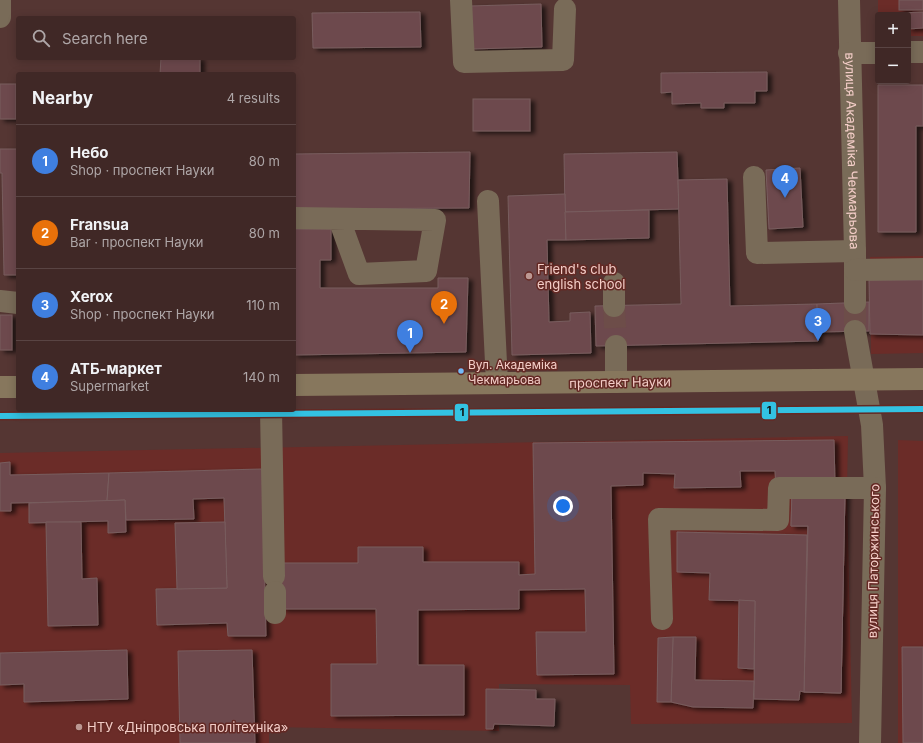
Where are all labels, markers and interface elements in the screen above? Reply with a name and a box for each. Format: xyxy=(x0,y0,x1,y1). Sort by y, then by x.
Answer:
map controls xyxy=(875,12,911,84)
button: + xyxy=(875,12,911,48)
search box xyxy=(16,16,296,60)
icon: search xyxy=(30,27,52,49)
text: Search here xyxy=(62,29,148,48)
button: − xyxy=(875,48,911,84)
street label: вулиця Академіка Чекмарьова xyxy=(842,52,863,250)
text: Nearby xyxy=(32,88,93,108)
text: 4 results xyxy=(227,90,280,106)
text: Небо xyxy=(70,143,109,162)
text: 1 xyxy=(42,153,48,169)
text: 80 m xyxy=(249,153,280,169)
text: Shop · проспект Науки xyxy=(70,162,214,178)
pin: 4 xyxy=(772,165,798,198)
text: Fransua xyxy=(70,215,129,234)
text: 2 xyxy=(41,225,49,241)
text: 80 m xyxy=(249,225,280,241)
text: Bar · проспект Науки xyxy=(70,234,203,250)
place label: Friend's club english school xyxy=(537,261,625,292)
marker: Friend's club english school xyxy=(524,271,534,281)
text: Xerox xyxy=(70,287,113,306)
pin: 2 xyxy=(431,291,457,324)
text: 3 xyxy=(41,297,49,313)
text: 110 m xyxy=(246,297,280,313)
text: Shop · проспект Науки xyxy=(70,306,214,322)
pin: 3 xyxy=(805,308,831,341)
pin: 1 xyxy=(397,320,423,353)
place label: Вул. Академіка Чекмарьова xyxy=(468,357,557,387)
text: АТБ-маркет xyxy=(70,359,162,378)
marker: Вул. Академіка Чекмарьова xyxy=(456,366,466,376)
text: 4 xyxy=(41,369,49,385)
text: 140 m xyxy=(243,369,280,385)
street label: проспект Науки xyxy=(569,373,671,391)
text: Supermarket xyxy=(70,378,149,394)
line badge: 1 xyxy=(761,401,777,420)
line badge: 1 xyxy=(454,403,469,422)
text: 1 xyxy=(767,403,772,417)
text: 1 xyxy=(460,405,465,419)
street label: вулиця Паторжинського xyxy=(864,483,882,638)
your location xyxy=(553,496,573,516)
place label: НТУ «Дніпровська політехніка» xyxy=(87,719,288,735)
marker: НТУ «Дніпровська політехніка» xyxy=(74,722,84,732)

